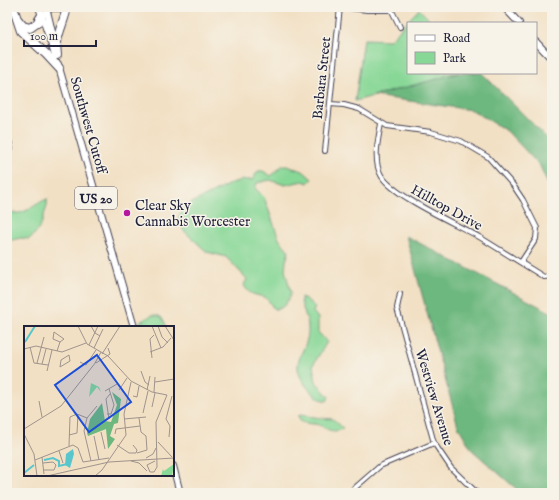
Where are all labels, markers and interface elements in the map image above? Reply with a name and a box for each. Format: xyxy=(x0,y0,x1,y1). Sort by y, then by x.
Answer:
scale bar xyxy=(24,22,96,48)
legend xyxy=(407,22,537,74)
text: 100 m xyxy=(30,29,58,44)
text: Road xyxy=(443,31,471,46)
street label: Barbara Street xyxy=(309,36,335,120)
text: Park xyxy=(443,51,466,66)
street label: Southwest Cutoff xyxy=(66,75,111,178)
street label: Hilltop Drive xyxy=(408,181,486,235)
road number: US 20 xyxy=(75,187,117,209)
place label: Clear Sky Cannabis Worcester xyxy=(135,197,250,231)
marker: Clear Sky Cannabis Worcester xyxy=(122,208,132,218)
inset map xyxy=(24,326,174,476)
street label: Westview Avenue xyxy=(411,347,457,448)

